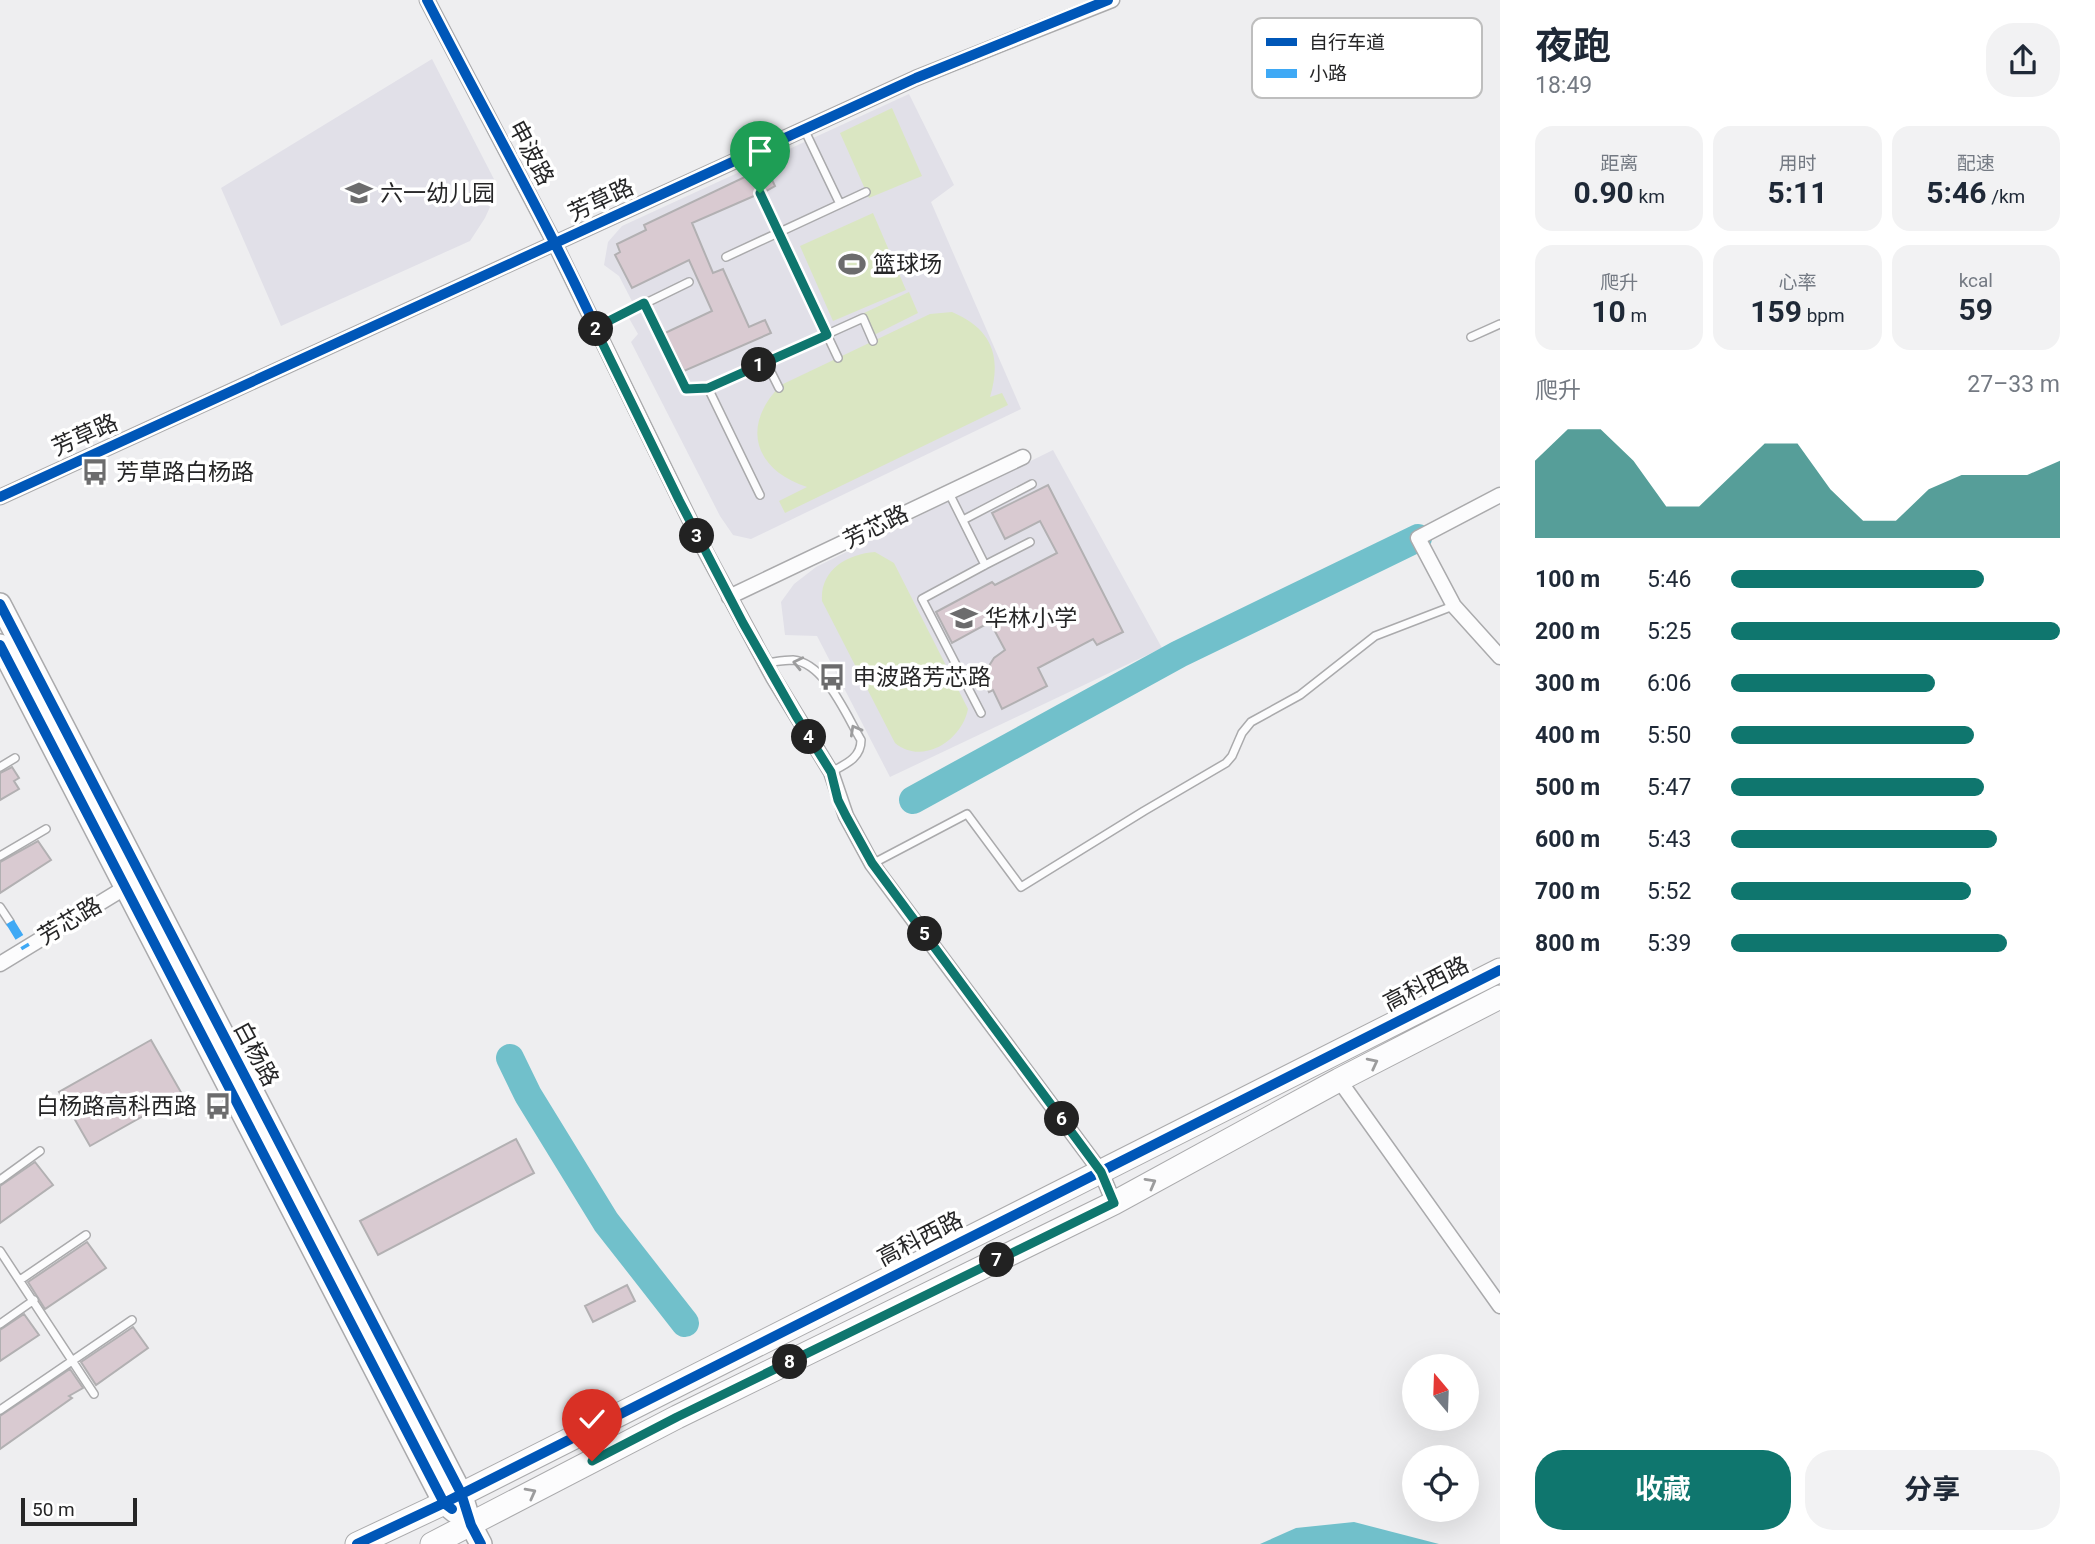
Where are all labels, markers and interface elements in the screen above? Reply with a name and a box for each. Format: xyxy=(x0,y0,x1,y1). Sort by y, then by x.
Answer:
legend xyxy=(1252,18,1482,98)
button: share xyxy=(1986,23,2060,97)
text: 夜跑 xyxy=(1535,24,1611,68)
text: 自行车道 xyxy=(1309,31,1385,54)
text: 小路 xyxy=(1309,62,1347,85)
text: 18:49 xyxy=(1535,72,1592,99)
street label: 申波路 xyxy=(503,116,559,190)
pin xyxy=(730,121,790,193)
icon: arrive xyxy=(741,132,779,170)
text: 距离 xyxy=(1600,152,1638,175)
text: 用时 xyxy=(1778,152,1817,175)
text: 配速 xyxy=(1957,152,1995,175)
street label: 芳草路 xyxy=(564,173,638,227)
text: 0.90 xyxy=(1573,175,1634,210)
text: 5:11 xyxy=(1767,175,1828,210)
text: 5:46 xyxy=(1926,175,1986,210)
school or university icon: 六一幼儿园 xyxy=(344,178,374,208)
place label: 六一幼儿园 xyxy=(380,180,495,207)
text: km xyxy=(1634,185,1665,208)
text: /km xyxy=(1986,185,2025,208)
sports icon: 篮球场 xyxy=(837,249,867,279)
place label: 篮球场 xyxy=(873,251,942,278)
text: kcal xyxy=(1959,269,1993,292)
text: 爬升 xyxy=(1600,271,1638,294)
text: 心率 xyxy=(1778,271,1817,294)
text: 59 xyxy=(1959,292,1993,327)
text: 10 xyxy=(1591,294,1626,329)
text: 159 xyxy=(1750,294,1802,329)
text: m xyxy=(1626,304,1647,327)
text: bpm xyxy=(1802,304,1845,327)
pin: 2 xyxy=(578,312,614,346)
text: 2 xyxy=(590,317,601,340)
pin: 1 xyxy=(742,348,776,382)
text: 1 xyxy=(753,353,764,376)
text: 27–33 m xyxy=(1967,371,2060,398)
text: 爬升 xyxy=(1535,377,1581,404)
street label: 芳草路 xyxy=(48,409,122,461)
bus stop icon: 芳草路白杨路 xyxy=(80,457,110,487)
place label: 芳草路白杨路 xyxy=(116,459,254,486)
street label: 芳芯路 xyxy=(839,500,913,554)
pin: 3 xyxy=(680,518,714,554)
text: 3 xyxy=(691,524,702,547)
text: 100 m xyxy=(1535,566,1600,593)
text: 5:46 xyxy=(1647,566,1691,593)
school or university icon: 华林小学 xyxy=(949,603,979,633)
place label: 华林小学 xyxy=(985,605,1077,632)
text: 200 m xyxy=(1535,618,1600,645)
text: 5:25 xyxy=(1647,618,1691,645)
one-way arrow xyxy=(792,657,804,672)
bus stop icon: 申波路芳芯路 xyxy=(817,662,847,692)
place label: 申波路芳芯路 xyxy=(853,664,991,691)
text: 300 m xyxy=(1535,670,1600,697)
text: 6:06 xyxy=(1647,670,1691,697)
pin: 4 xyxy=(792,720,826,754)
text: 400 m xyxy=(1535,722,1600,749)
text: 5:50 xyxy=(1647,722,1691,749)
text: 4 xyxy=(803,725,814,748)
one-way arrow xyxy=(850,725,863,738)
text: 500 m xyxy=(1535,774,1600,801)
text: 5:47 xyxy=(1647,774,1691,801)
text: 600 m xyxy=(1535,826,1600,853)
text: 5:43 xyxy=(1647,826,1691,853)
text: 700 m xyxy=(1535,878,1600,905)
text: 5:52 xyxy=(1647,878,1691,905)
street label: 芳芯路 xyxy=(33,892,107,950)
pin: 5 xyxy=(908,916,942,951)
text: 5 xyxy=(919,922,930,945)
text: 800 m xyxy=(1535,930,1600,957)
text: 5:39 xyxy=(1647,930,1691,957)
street label: 高科西路 xyxy=(1379,951,1473,1017)
street label: 白杨路 xyxy=(228,1017,284,1091)
one-way arrow xyxy=(1366,1057,1378,1071)
bus stop icon: 白杨路高科西路 xyxy=(203,1091,233,1121)
place label: 白杨路高科西路 xyxy=(36,1093,197,1120)
pin: 6 xyxy=(1044,1102,1080,1136)
text: 6 xyxy=(1056,1107,1067,1130)
one-way arrow xyxy=(1144,1178,1156,1191)
street label: 高科西路 xyxy=(873,1206,967,1272)
pin: 7 xyxy=(979,1242,1014,1278)
text: 7 xyxy=(991,1248,1002,1271)
pin: 8 xyxy=(772,1344,808,1380)
text: 8 xyxy=(784,1350,795,1373)
north arrow xyxy=(1402,1354,1479,1432)
map controls xyxy=(1402,1354,1479,1522)
pin xyxy=(562,1389,622,1461)
icon: check xyxy=(573,1400,611,1438)
button: locate xyxy=(1402,1445,1479,1522)
button: 收藏 xyxy=(1535,1450,1791,1530)
button: 分享 xyxy=(1805,1450,2060,1530)
one-way arrow xyxy=(524,1488,537,1501)
scale bar xyxy=(21,1495,136,1527)
text: 50 m xyxy=(32,1498,75,1521)

